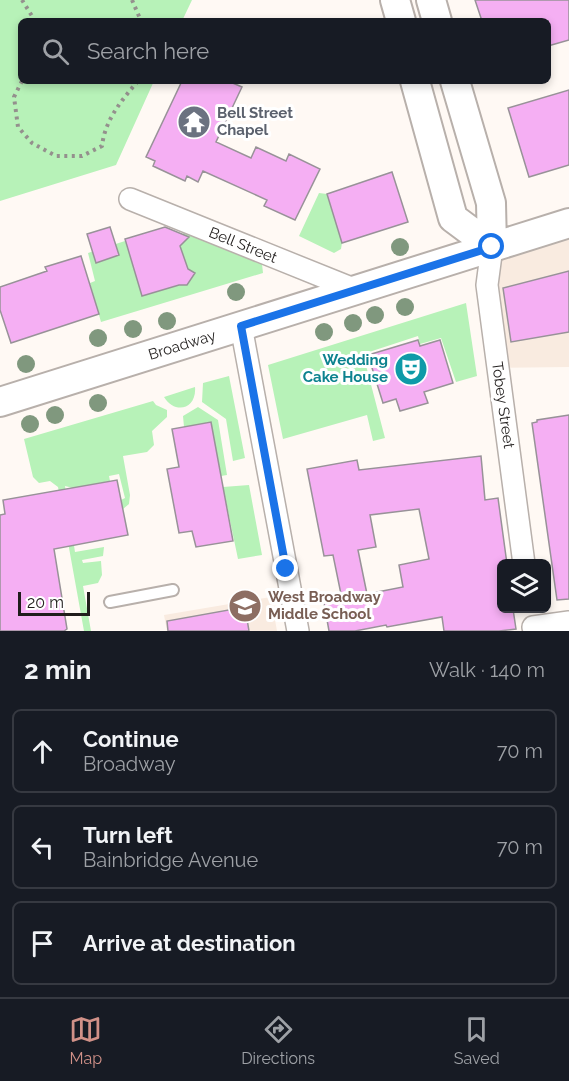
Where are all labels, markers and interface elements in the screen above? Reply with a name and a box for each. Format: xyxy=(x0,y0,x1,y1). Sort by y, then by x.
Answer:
search box xyxy=(18,18,551,84)
icon: search xyxy=(39,35,72,68)
text: Search here xyxy=(87,38,209,64)
temple icon: Bell Street Chapel xyxy=(176,104,212,140)
place label: Bell Street Chapel xyxy=(217,104,293,139)
street label: Bell Street xyxy=(206,223,280,267)
route start xyxy=(478,233,504,259)
street label: Broadway xyxy=(146,326,218,364)
place label: Wedding Cake House xyxy=(303,351,388,386)
theatre icon: Wedding Cake House xyxy=(393,351,429,387)
street label: Tobey Street xyxy=(488,360,518,450)
route end xyxy=(272,555,298,581)
map controls xyxy=(497,559,551,613)
button: layers xyxy=(497,559,551,613)
school or university icon: West Broadway Middle School xyxy=(227,588,263,624)
place label: West Broadway Middle School xyxy=(268,588,381,623)
scale bar xyxy=(18,589,90,616)
text: 20 m xyxy=(27,593,64,612)
text: 2 min xyxy=(24,655,91,685)
text: Walk · 140 m xyxy=(429,658,545,682)
text: Continue xyxy=(83,726,179,752)
icon: ahead xyxy=(26,735,59,768)
text: 70 m xyxy=(497,739,543,763)
text: Broadway xyxy=(83,752,176,776)
text: Turn left xyxy=(83,822,173,848)
icon: left xyxy=(26,831,59,864)
text: 70 m xyxy=(497,835,543,859)
text: Bainbridge Avenue xyxy=(83,848,258,872)
icon: arrive xyxy=(26,927,59,960)
text: Arrive at destination xyxy=(83,930,296,956)
tab: Map xyxy=(69,1013,102,1068)
tab: Directions xyxy=(241,1013,315,1068)
tab: Saved xyxy=(454,1013,500,1068)

